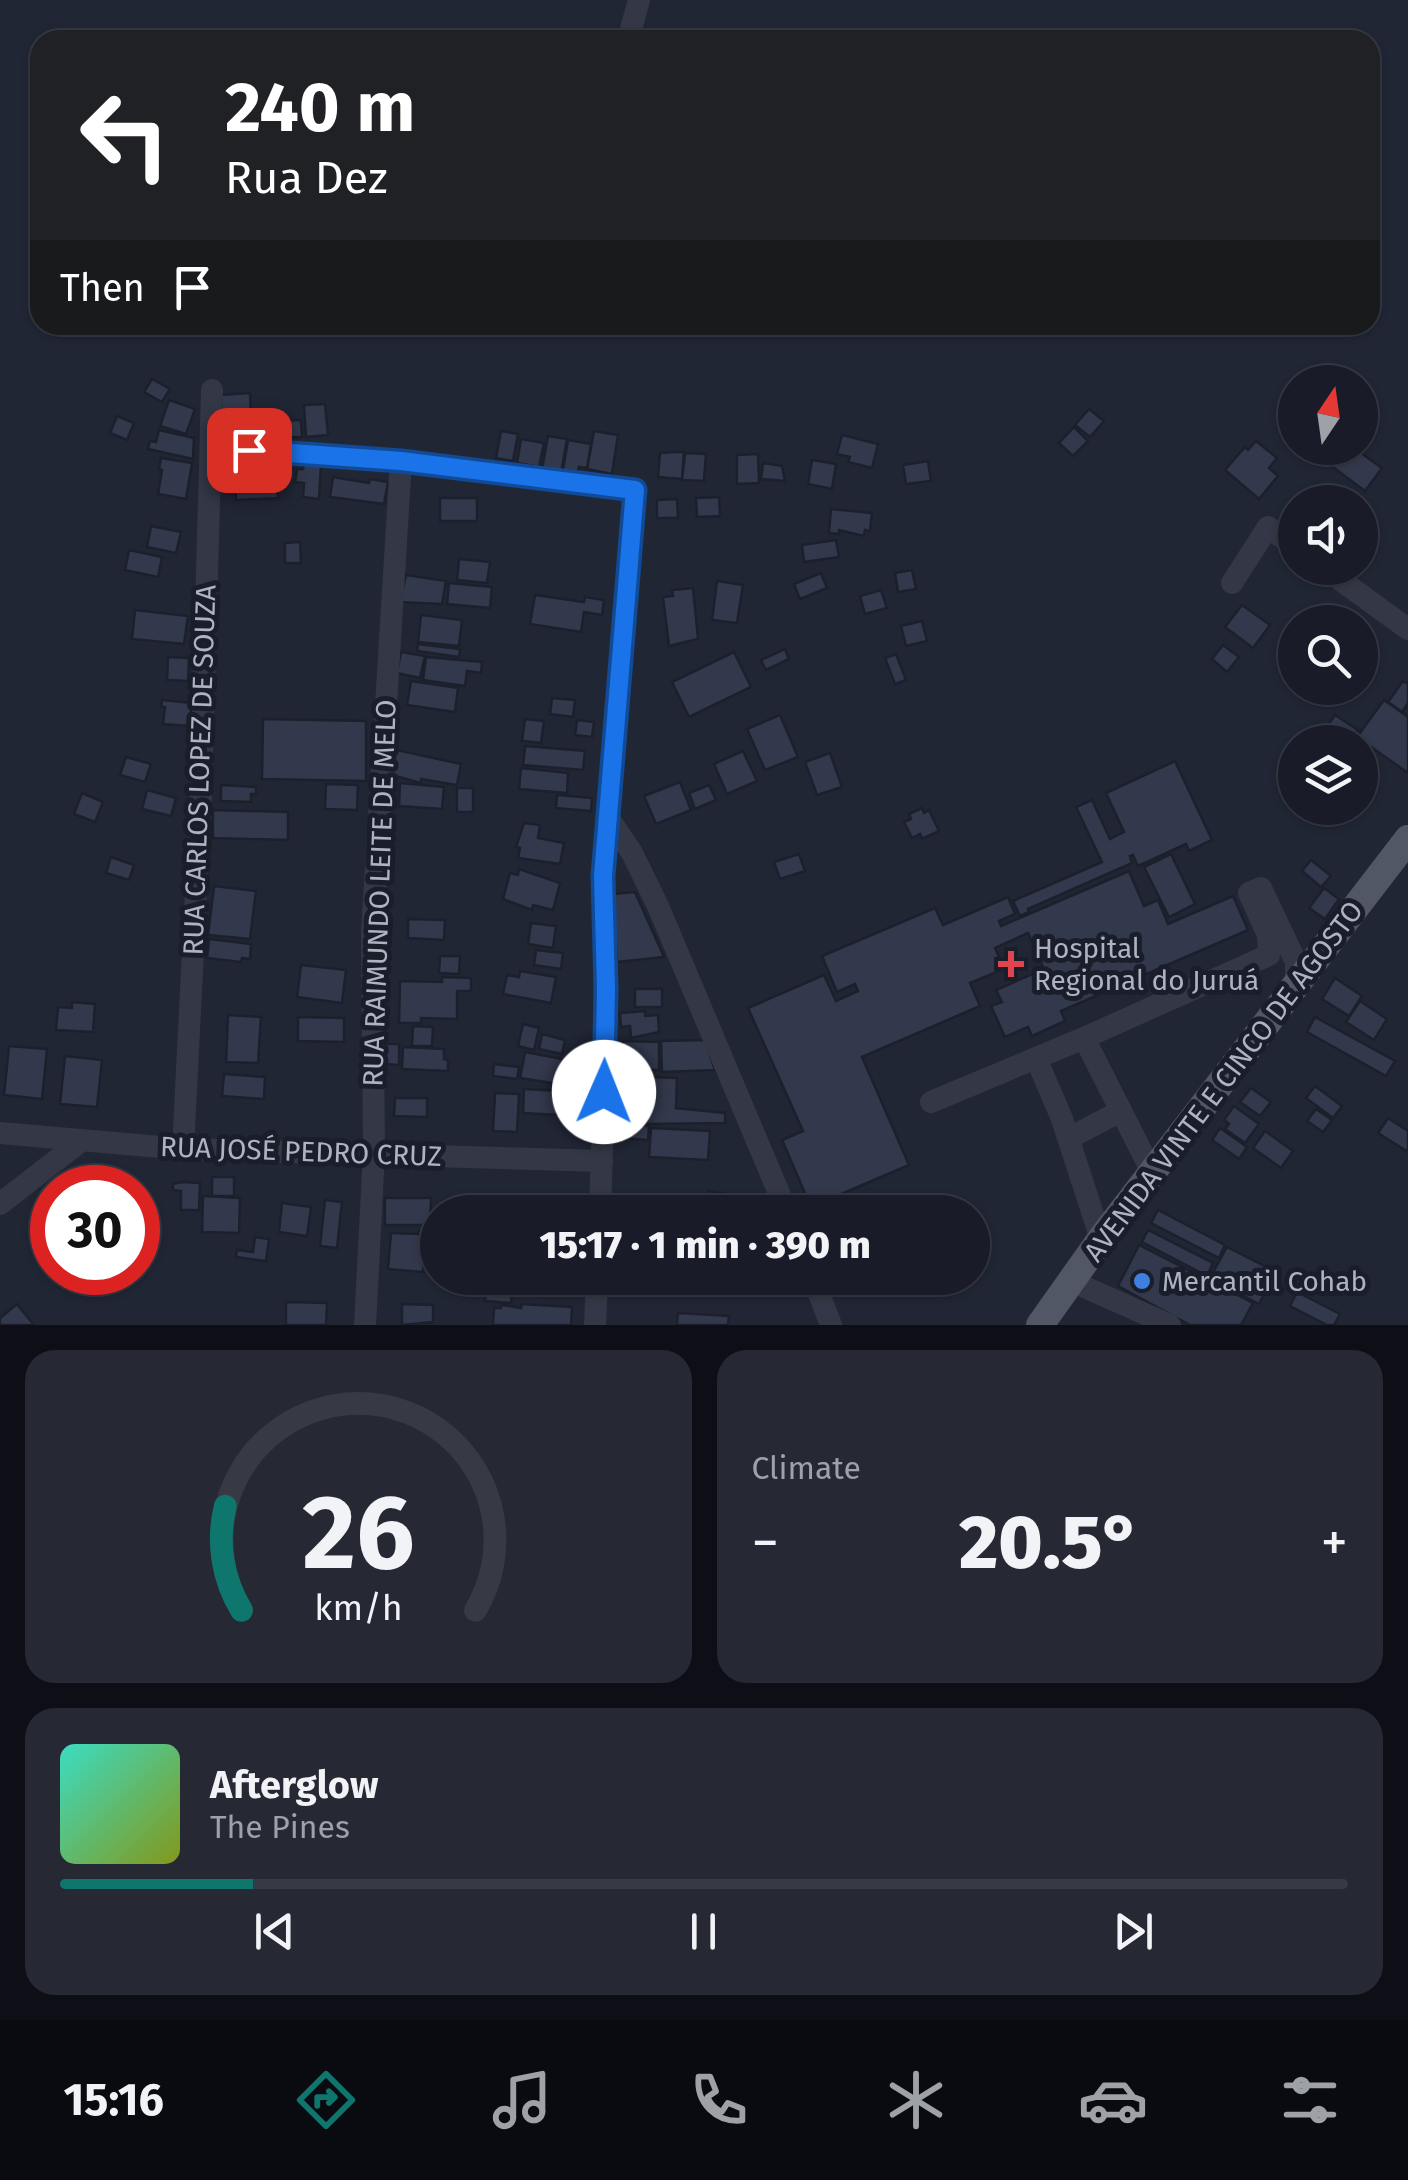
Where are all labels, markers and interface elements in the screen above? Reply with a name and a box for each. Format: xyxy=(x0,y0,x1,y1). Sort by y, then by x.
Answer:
text: 240 m xyxy=(225,66,415,150)
icon: left xyxy=(60,70,190,200)
text: Rua Dez xyxy=(225,151,388,205)
icon: arrive xyxy=(165,260,220,315)
text: Then xyxy=(60,265,145,311)
north arrow xyxy=(1278,365,1378,465)
map controls xyxy=(1278,365,1378,825)
pin xyxy=(207,408,292,493)
icon: arrive xyxy=(222,423,277,478)
button: sound xyxy=(1278,485,1378,585)
street label: RUA CARLOS LOPEZ DE SOUZA xyxy=(177,584,222,956)
button: search xyxy=(1278,605,1378,705)
street label: RUA RAIMUNDO LEITE DE MELO xyxy=(356,699,403,1087)
button: layers xyxy=(1278,725,1378,825)
street label: AVENIDA VINTE E CINCO DE AGOSTO xyxy=(1077,895,1370,1268)
place label: Hospital Regional do Juruá xyxy=(1034,932,1259,997)
marker: Hospital Regional do Juruá xyxy=(998,951,1024,977)
position arrow xyxy=(552,1040,656,1144)
street label: RUA JOSÉ PEDRO CRUZ xyxy=(159,1130,443,1173)
speed limit sign: 30 xyxy=(30,1165,160,1295)
text: 15:17 · 1 min · 390 m xyxy=(539,1222,871,1268)
place label: Mercantil Cohab xyxy=(1162,1265,1367,1298)
marker: Mercantil Cohab xyxy=(1131,1270,1153,1292)
text: Climate xyxy=(752,1449,861,1487)
text: 26 xyxy=(302,1471,414,1596)
text: 20.5° xyxy=(959,1498,1141,1588)
text: − xyxy=(752,1510,779,1576)
text: + xyxy=(1321,1510,1348,1576)
text: km/h xyxy=(314,1587,402,1629)
text: Afterglow xyxy=(210,1762,378,1808)
text: The Pines xyxy=(210,1808,350,1846)
icon: previous xyxy=(247,1904,302,1959)
icon: pause xyxy=(676,1904,731,1959)
icon: next xyxy=(1106,1904,1161,1959)
icon: directions xyxy=(291,2065,361,2135)
icon: music xyxy=(487,2065,557,2135)
icon: phone xyxy=(684,2065,754,2135)
icon: climate xyxy=(881,2065,951,2135)
icon: car xyxy=(1078,2065,1148,2135)
icon: filters xyxy=(1275,2065,1345,2135)
text: 15:16 xyxy=(63,2073,164,2127)

